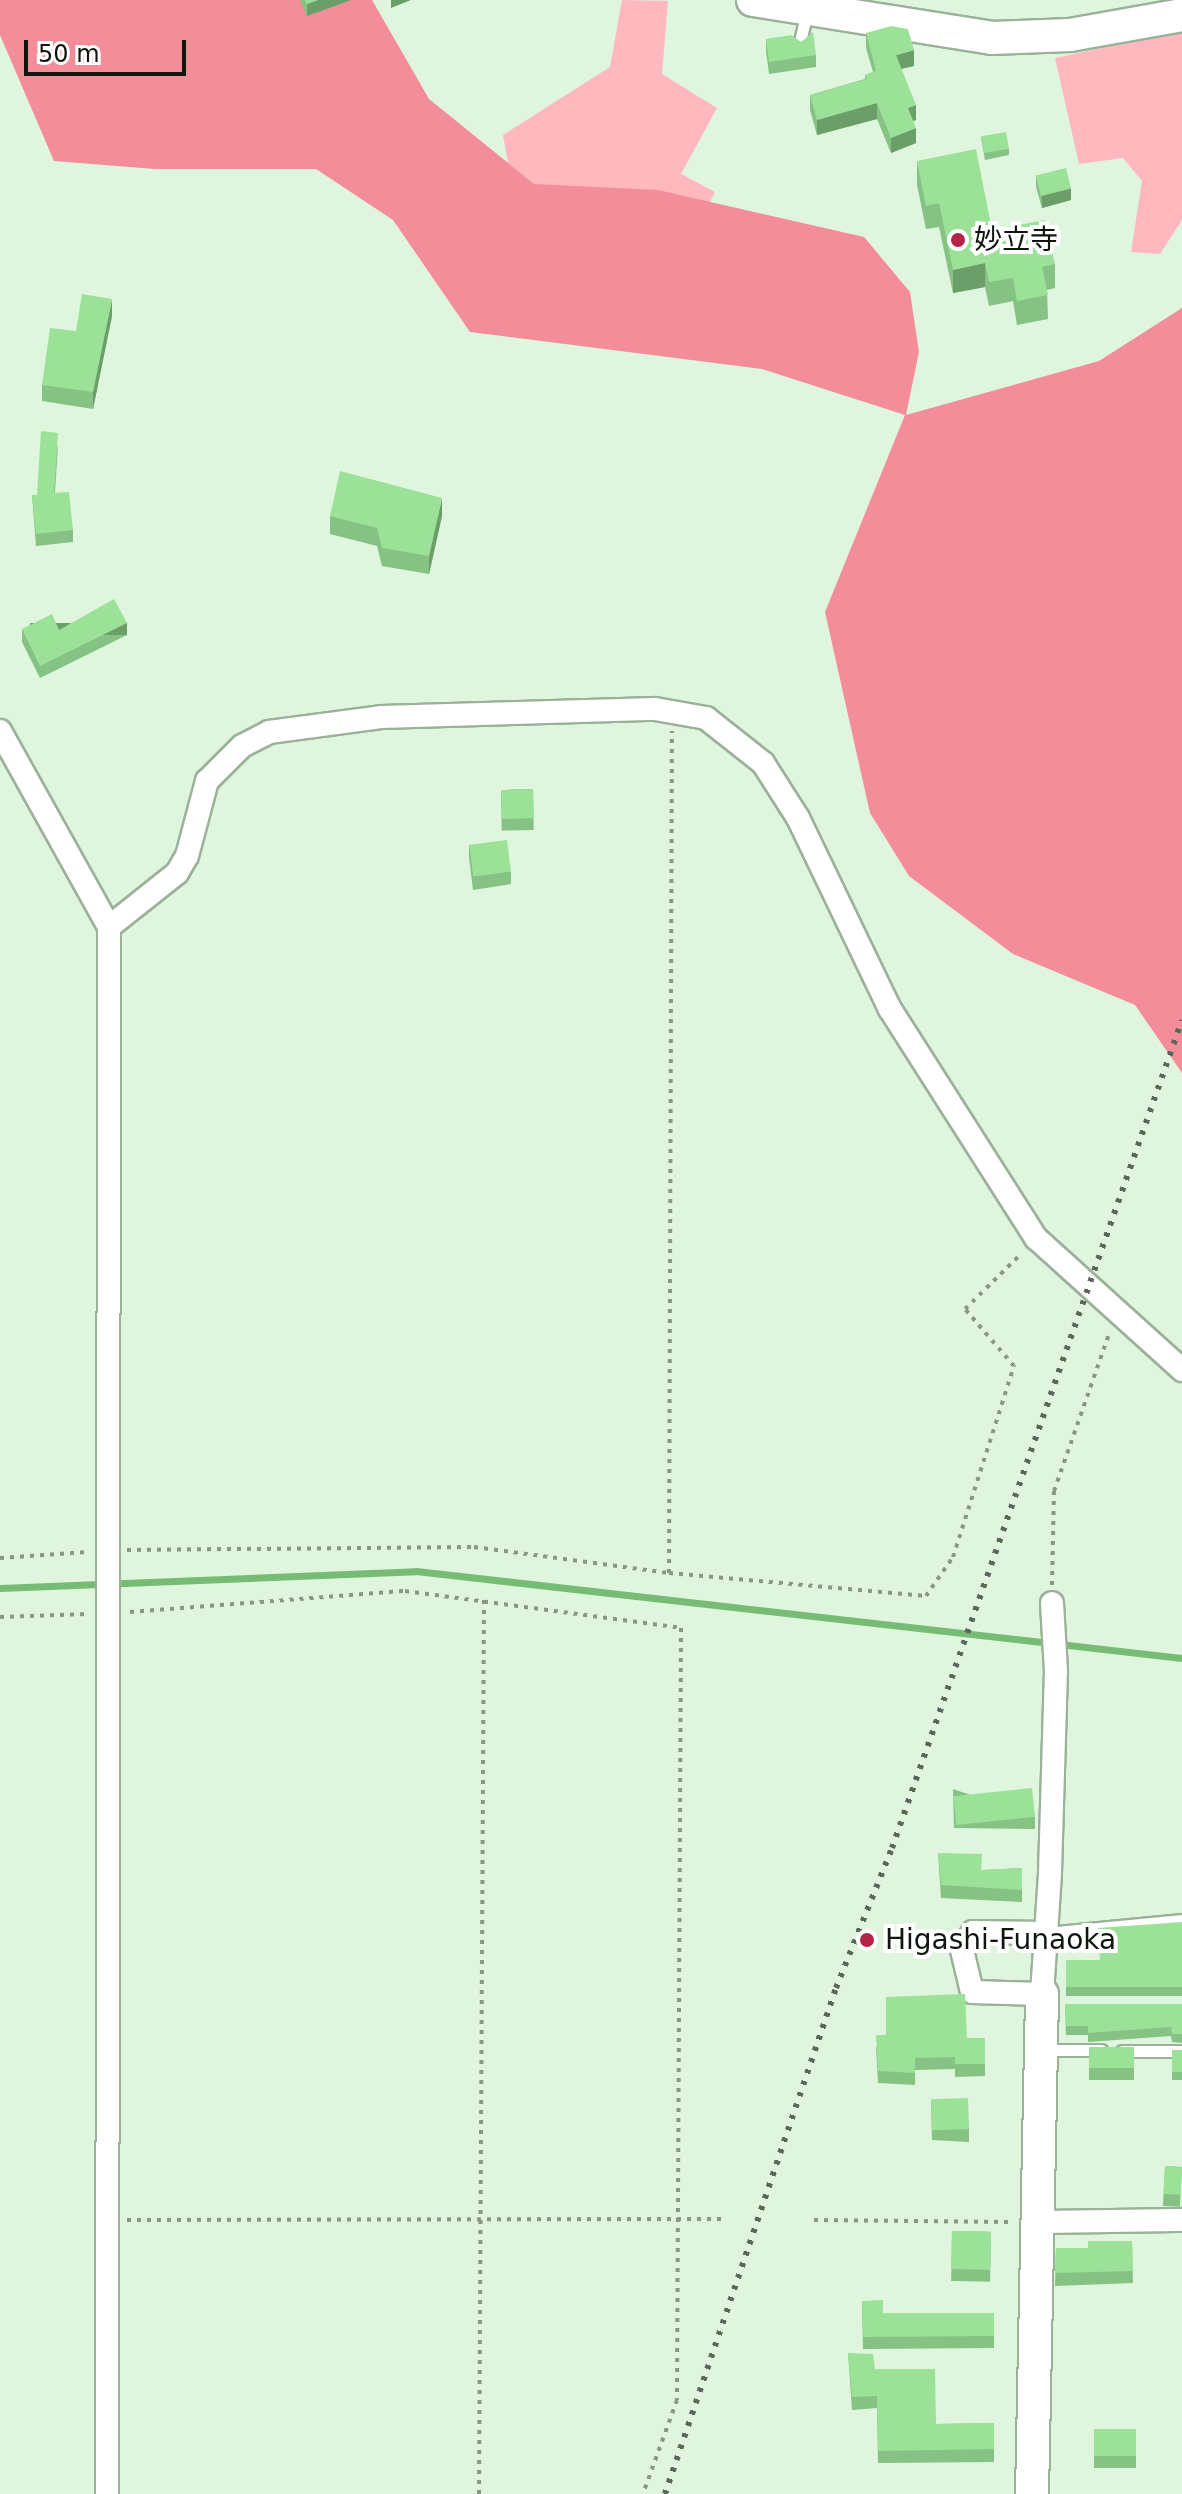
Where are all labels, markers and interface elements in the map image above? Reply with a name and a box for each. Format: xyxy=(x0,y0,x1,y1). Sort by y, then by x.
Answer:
scale bar xyxy=(28,24,190,74)
text: 50 m xyxy=(38,40,100,68)
place label: 妙立寺 xyxy=(974,223,1058,257)
marker: 妙立寺 xyxy=(949,231,967,249)
place label: Higashi-Funaoka xyxy=(885,1923,1116,1957)
marker: Higashi-Funaoka xyxy=(856,1929,878,1951)

